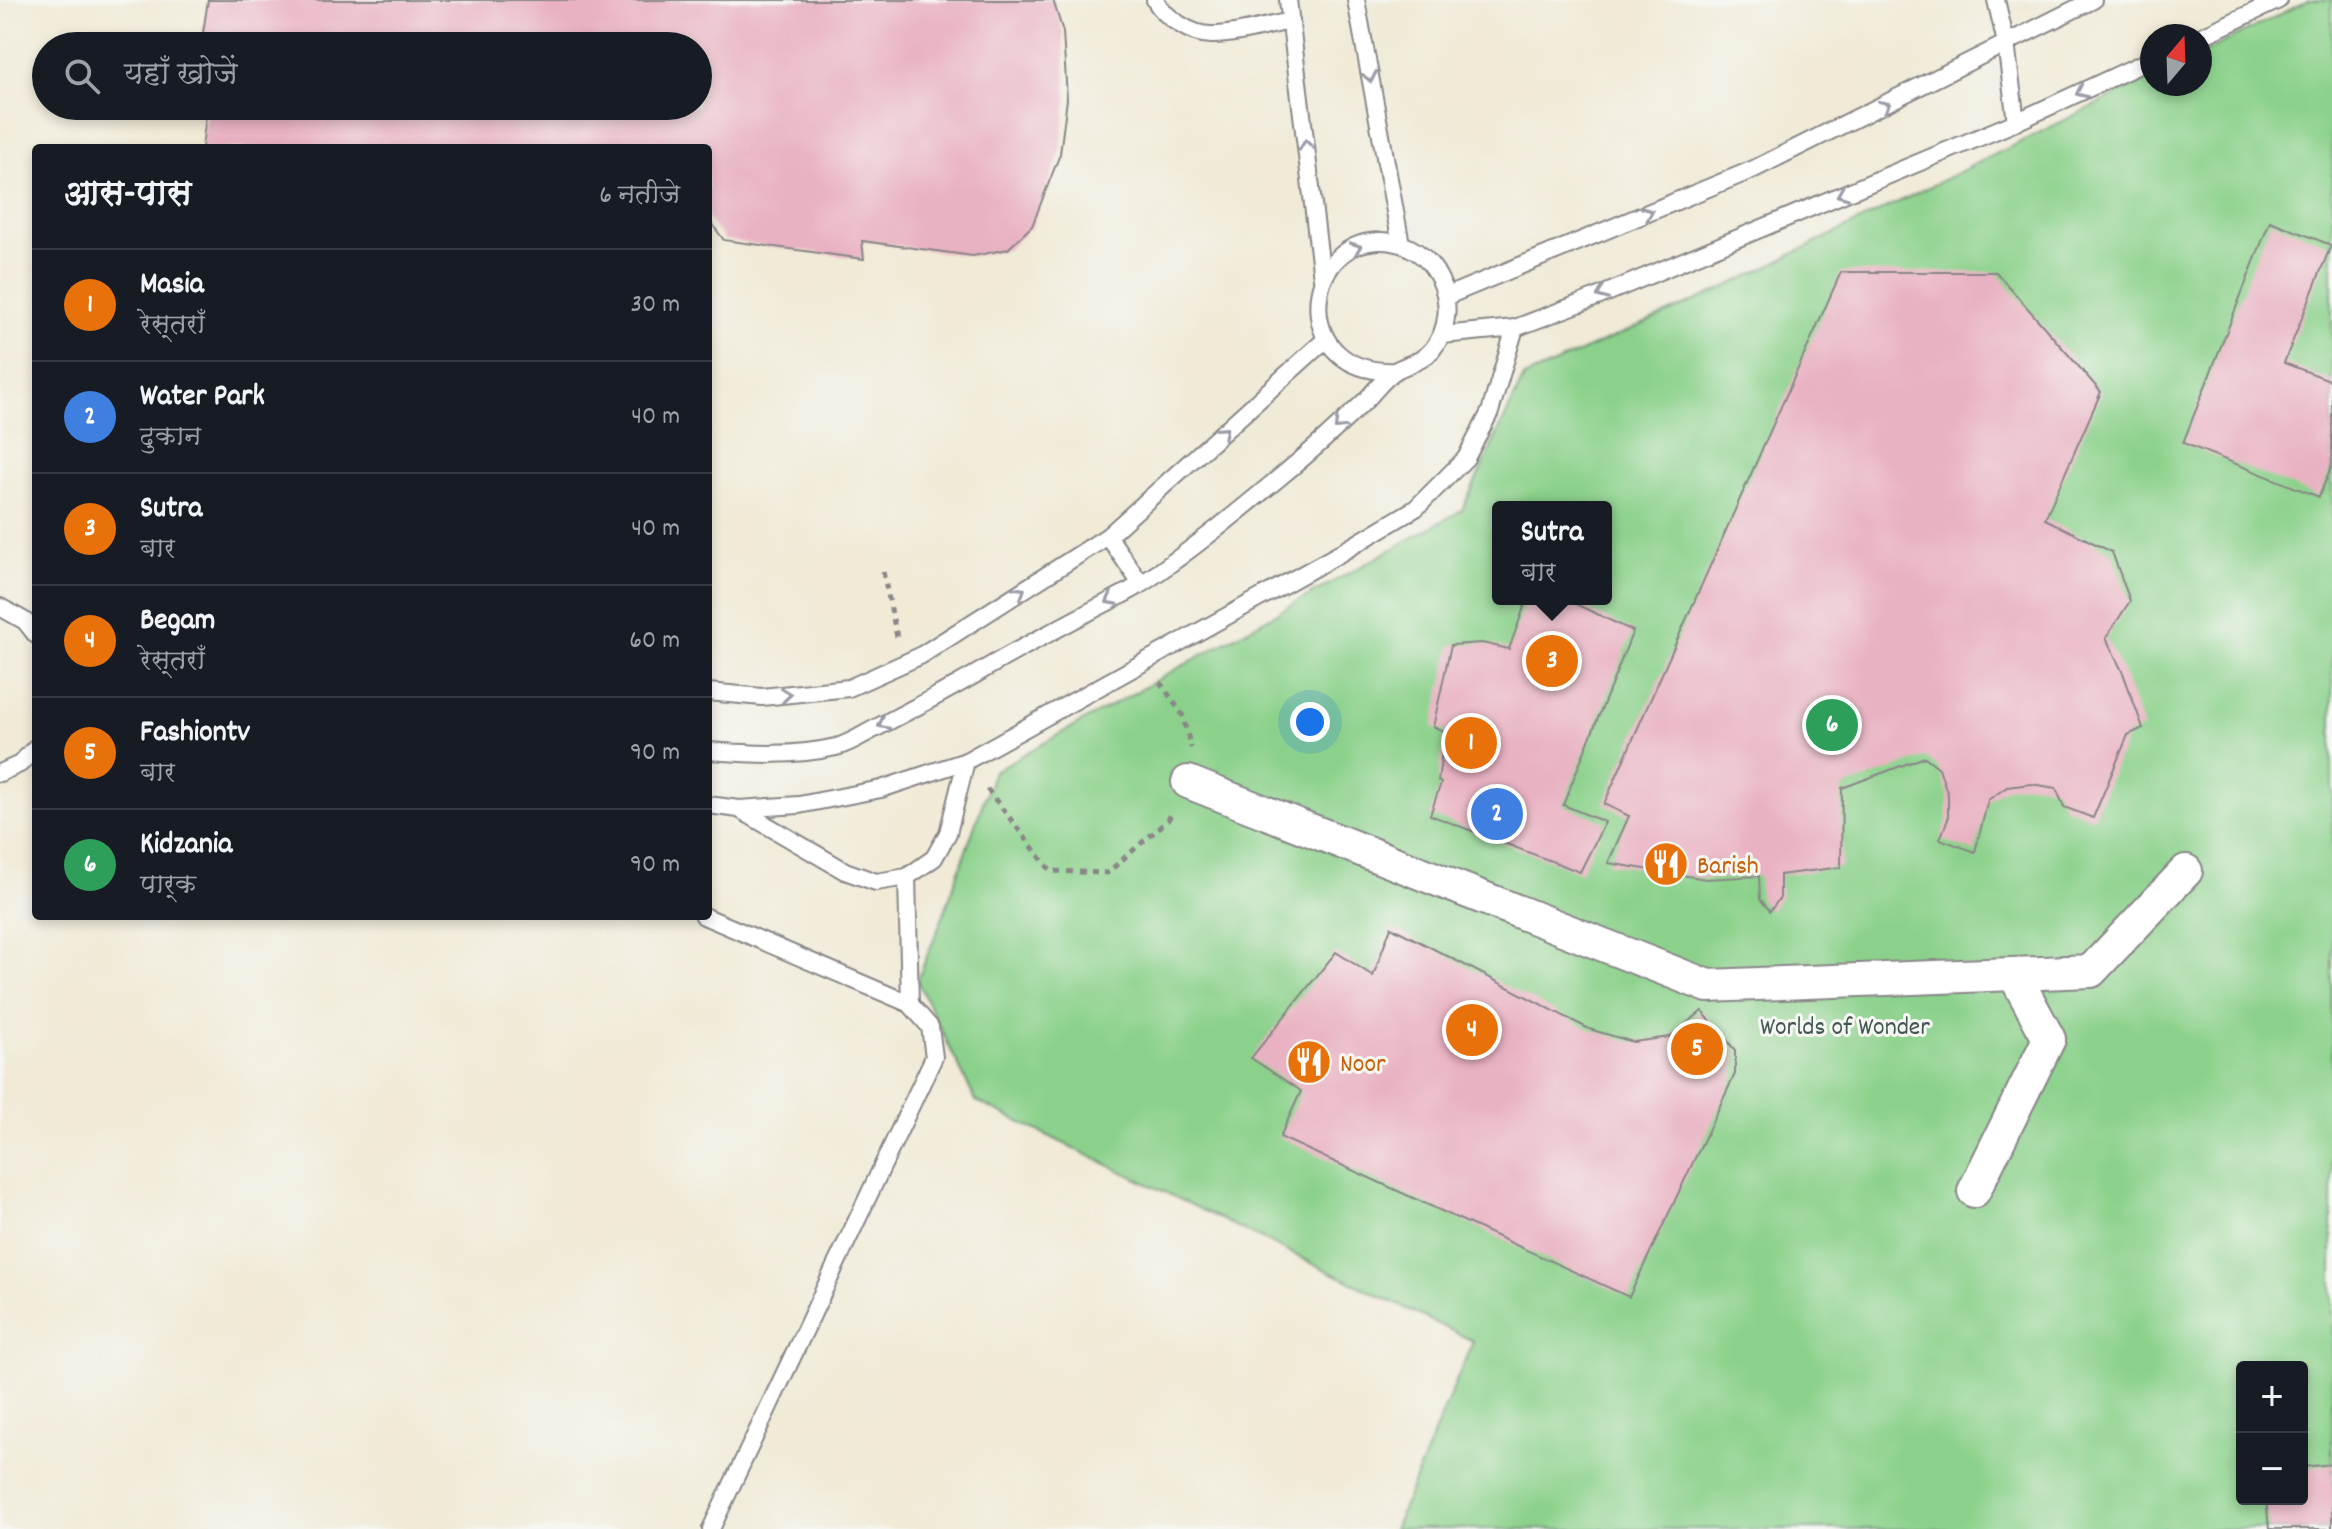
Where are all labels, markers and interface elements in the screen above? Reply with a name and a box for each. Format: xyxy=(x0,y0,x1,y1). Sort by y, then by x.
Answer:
north arrow xyxy=(2140,24,2212,96)
search box xyxy=(32,32,712,120)
icon: search xyxy=(60,54,104,98)
text: यहाँ खोजें xyxy=(124,55,238,98)
one-way arrow xyxy=(1361,70,1378,84)
one-way arrow xyxy=(2075,82,2090,98)
one-way arrow xyxy=(1877,100,1892,115)
one-way arrow xyxy=(1298,138,1315,152)
text: आस-पास xyxy=(64,172,191,221)
text: 6 नतीजे xyxy=(599,178,680,215)
one-way arrow xyxy=(1836,184,1850,201)
one-way arrow xyxy=(1640,206,1654,223)
one-way arrow xyxy=(1349,241,1363,258)
text: Masia xyxy=(140,265,204,308)
one-way arrow xyxy=(1596,285,1610,301)
text: 1 xyxy=(87,287,93,324)
text: 30 m xyxy=(630,287,680,324)
text: रेस्तराँ xyxy=(140,308,206,345)
text: Water Park xyxy=(140,377,265,420)
text: 2 xyxy=(84,399,96,436)
text: 40 m xyxy=(631,399,680,436)
one-way arrow xyxy=(1334,416,1348,431)
text: दुकान xyxy=(140,420,201,457)
one-way arrow xyxy=(1214,427,1229,441)
text: Sutra xyxy=(140,489,202,532)
popup xyxy=(1492,501,1612,605)
text: 3 xyxy=(84,511,96,548)
text: 40 m xyxy=(631,511,680,548)
text: Sutra xyxy=(1521,513,1583,556)
text: बार xyxy=(140,532,175,569)
text: बार xyxy=(1521,556,1556,593)
one-way arrow xyxy=(1011,587,1026,602)
one-way arrow xyxy=(1106,590,1120,606)
text: Begam xyxy=(140,601,215,644)
text: 4 xyxy=(85,623,95,660)
text: 60 m xyxy=(629,623,680,660)
pin: 3 xyxy=(1526,631,1578,691)
text: रेस्तराँ xyxy=(140,644,206,681)
one-way arrow xyxy=(780,686,793,703)
pin: 6 xyxy=(1806,695,1858,755)
your location xyxy=(1290,702,1330,742)
text: Fashiontv xyxy=(140,713,250,756)
pin: 1 xyxy=(1445,713,1497,773)
one-way arrow xyxy=(877,715,891,731)
text: 5 xyxy=(84,735,96,772)
text: 90 m xyxy=(630,735,680,772)
text: बार xyxy=(140,756,175,793)
pin: 2 xyxy=(1471,784,1523,844)
text: Kidzania xyxy=(140,825,232,868)
restaurant icon: Barish xyxy=(1642,840,1690,888)
text: 6 xyxy=(84,847,96,884)
text: 90 m xyxy=(630,847,680,884)
place label: Barish xyxy=(1697,849,1759,886)
text: पार्क xyxy=(140,868,196,905)
pin: 4 xyxy=(1446,1000,1498,1060)
park label: Worlds of Wonder xyxy=(1760,1010,1930,1047)
pin: 5 xyxy=(1671,1019,1723,1079)
restaurant icon: Noor xyxy=(1285,1038,1333,1086)
place label: Noor xyxy=(1340,1047,1386,1084)
map controls xyxy=(2236,1361,2308,1505)
button: + xyxy=(2236,1361,2308,1433)
button: − xyxy=(2236,1433,2308,1505)

